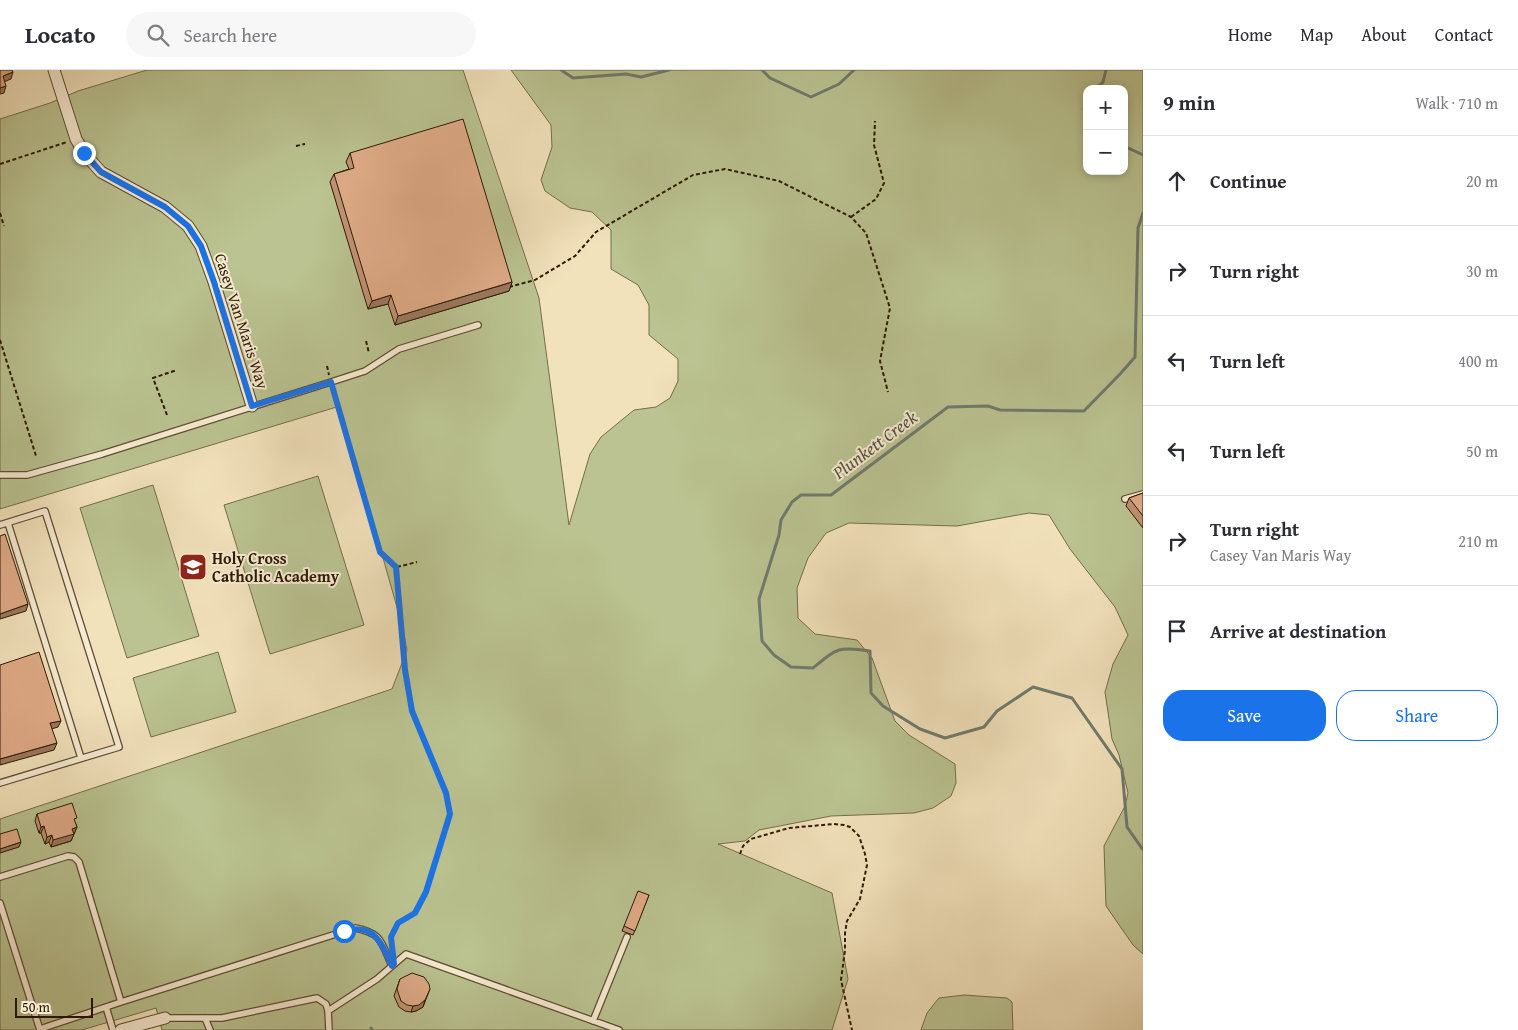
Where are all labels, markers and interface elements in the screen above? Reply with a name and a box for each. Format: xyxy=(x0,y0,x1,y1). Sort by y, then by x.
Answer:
search box xyxy=(126,12,476,57)
text: Locato xyxy=(25,17,96,52)
icon: search xyxy=(144,21,172,49)
text: Search here xyxy=(184,21,277,49)
text: Home xyxy=(1228,21,1272,48)
text: Map xyxy=(1300,21,1333,48)
text: About xyxy=(1361,21,1407,48)
text: Contact xyxy=(1435,21,1493,48)
map controls xyxy=(1083,85,1128,175)
button: + xyxy=(1083,85,1128,130)
text: 9 min xyxy=(1163,87,1215,118)
text: Walk · 710 m xyxy=(1415,91,1498,115)
button: − xyxy=(1083,130,1128,175)
route end xyxy=(73,142,96,165)
icon: ahead xyxy=(1163,167,1191,195)
text: Continue xyxy=(1210,167,1287,195)
text: 20 m xyxy=(1466,169,1498,193)
street label: Casey Van Maris Way xyxy=(209,250,275,392)
icon: right xyxy=(1163,257,1191,285)
text: Turn right xyxy=(1210,257,1299,285)
text: 30 m xyxy=(1466,259,1498,283)
icon: left xyxy=(1163,347,1191,375)
text: Turn left xyxy=(1210,347,1285,375)
text: 400 m xyxy=(1458,349,1498,373)
water label: Plunkett Creek xyxy=(826,403,923,486)
icon: left xyxy=(1163,437,1191,465)
text: Turn left xyxy=(1210,437,1285,465)
text: 50 m xyxy=(1466,439,1498,463)
text: Turn right xyxy=(1210,515,1299,543)
icon: right xyxy=(1163,527,1191,555)
text: 210 m xyxy=(1458,529,1498,553)
text: Casey Van Maris Way xyxy=(1210,543,1351,567)
place label: Holy Cross Catholic Academy xyxy=(212,546,340,588)
school or university icon: Holy Cross Catholic Academy xyxy=(178,552,208,582)
icon: arrive xyxy=(1163,617,1191,645)
text: Arrive at destination xyxy=(1210,617,1386,645)
button: Save xyxy=(1163,690,1326,741)
button: Share xyxy=(1336,690,1498,741)
route start xyxy=(333,920,356,943)
scale bar xyxy=(15,995,92,1018)
text: 50 m xyxy=(22,997,50,1017)

